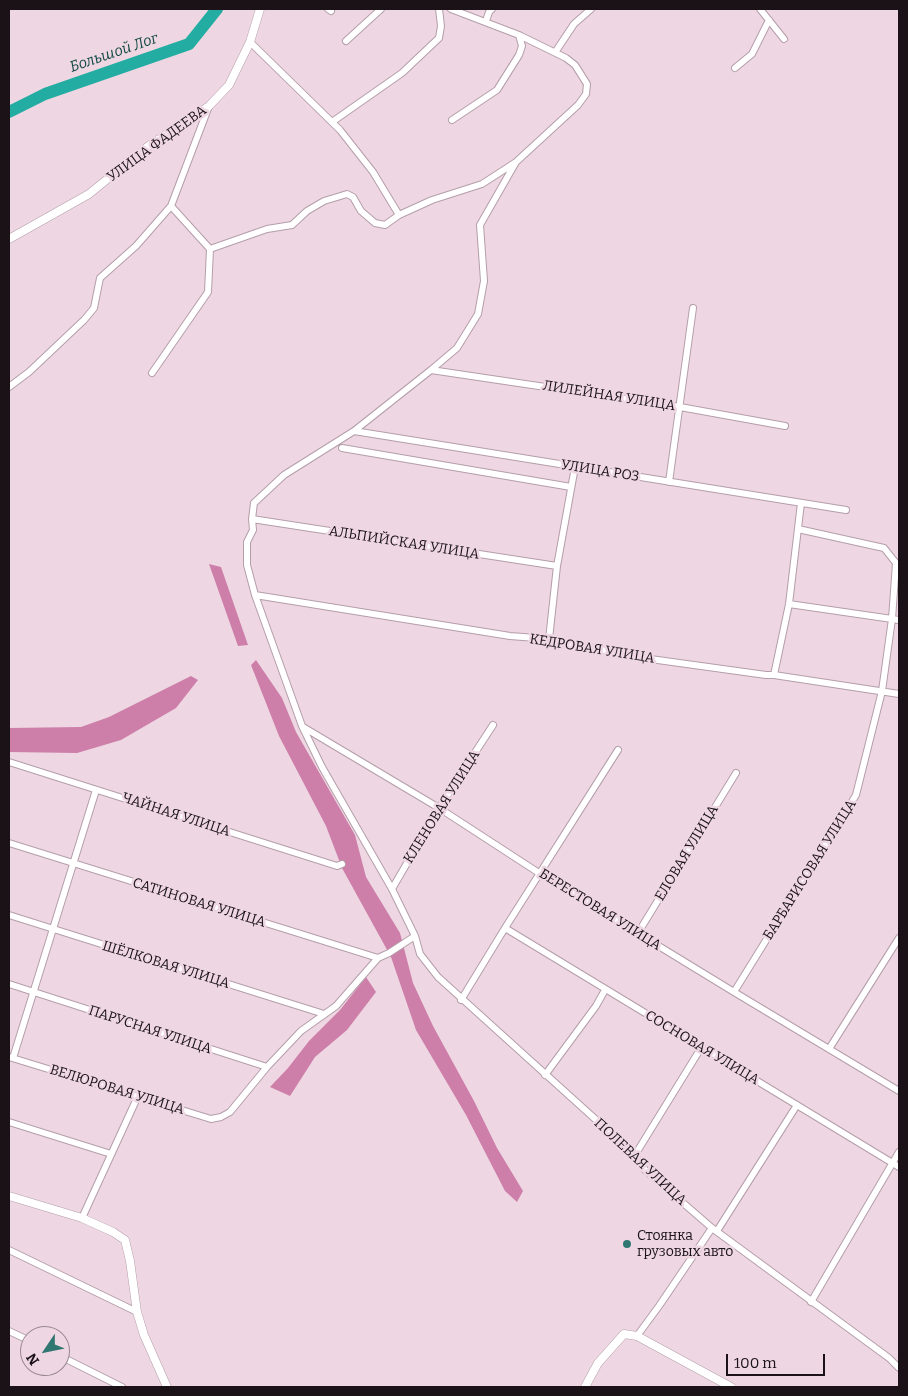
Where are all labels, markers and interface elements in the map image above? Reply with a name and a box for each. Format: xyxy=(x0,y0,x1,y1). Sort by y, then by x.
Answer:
water label: Большой Лог xyxy=(67,29,161,77)
street label: УЛИЦА ФАДЕЕВА xyxy=(104,102,210,186)
street label: ЛИЛЕЙНАЯ УЛИЦА xyxy=(542,377,676,415)
street label: УЛИЦА РОЗ xyxy=(560,457,640,485)
street label: АЛЬПИЙСКАЯ УЛИЦА xyxy=(327,523,481,563)
street label: КЕДРОВАЯ УЛИЦА xyxy=(528,631,656,667)
street label: КЛЕНОВАЯ УЛИЦА xyxy=(400,747,484,867)
street label: ЧАЙНАЯ УЛИЦА xyxy=(120,790,232,840)
street label: БАРБАРИСОВАЯ УЛИЦА xyxy=(760,797,860,943)
street label: ЕЛОВАЯ УЛИЦА xyxy=(652,802,722,904)
street label: БЕРЕСТОВАЯ УЛИЦА xyxy=(536,866,664,954)
street label: САТИНОВАЯ УЛИЦА xyxy=(130,875,268,931)
street label: ШЁЛКОВАЯ УЛИЦА xyxy=(100,938,232,992)
street label: ПАРУСНАЯ УЛИЦА xyxy=(86,1002,214,1058)
street label: СОСНОВАЯ УЛИЦА xyxy=(642,1007,762,1089)
street label: ВЕЛЮРОВАЯ УЛИЦА xyxy=(48,1062,186,1118)
street label: ПОЛЕВАЯ УЛИЦА xyxy=(590,1115,690,1209)
place label: Стоянка грузовых авто xyxy=(637,1228,733,1260)
marker: Стоянка грузовых авто xyxy=(621,1238,633,1250)
north arrow xyxy=(20,1326,70,1376)
scale bar xyxy=(728,1344,827,1376)
text: N xyxy=(23,1350,43,1368)
text: 100 m xyxy=(734,1354,777,1372)

